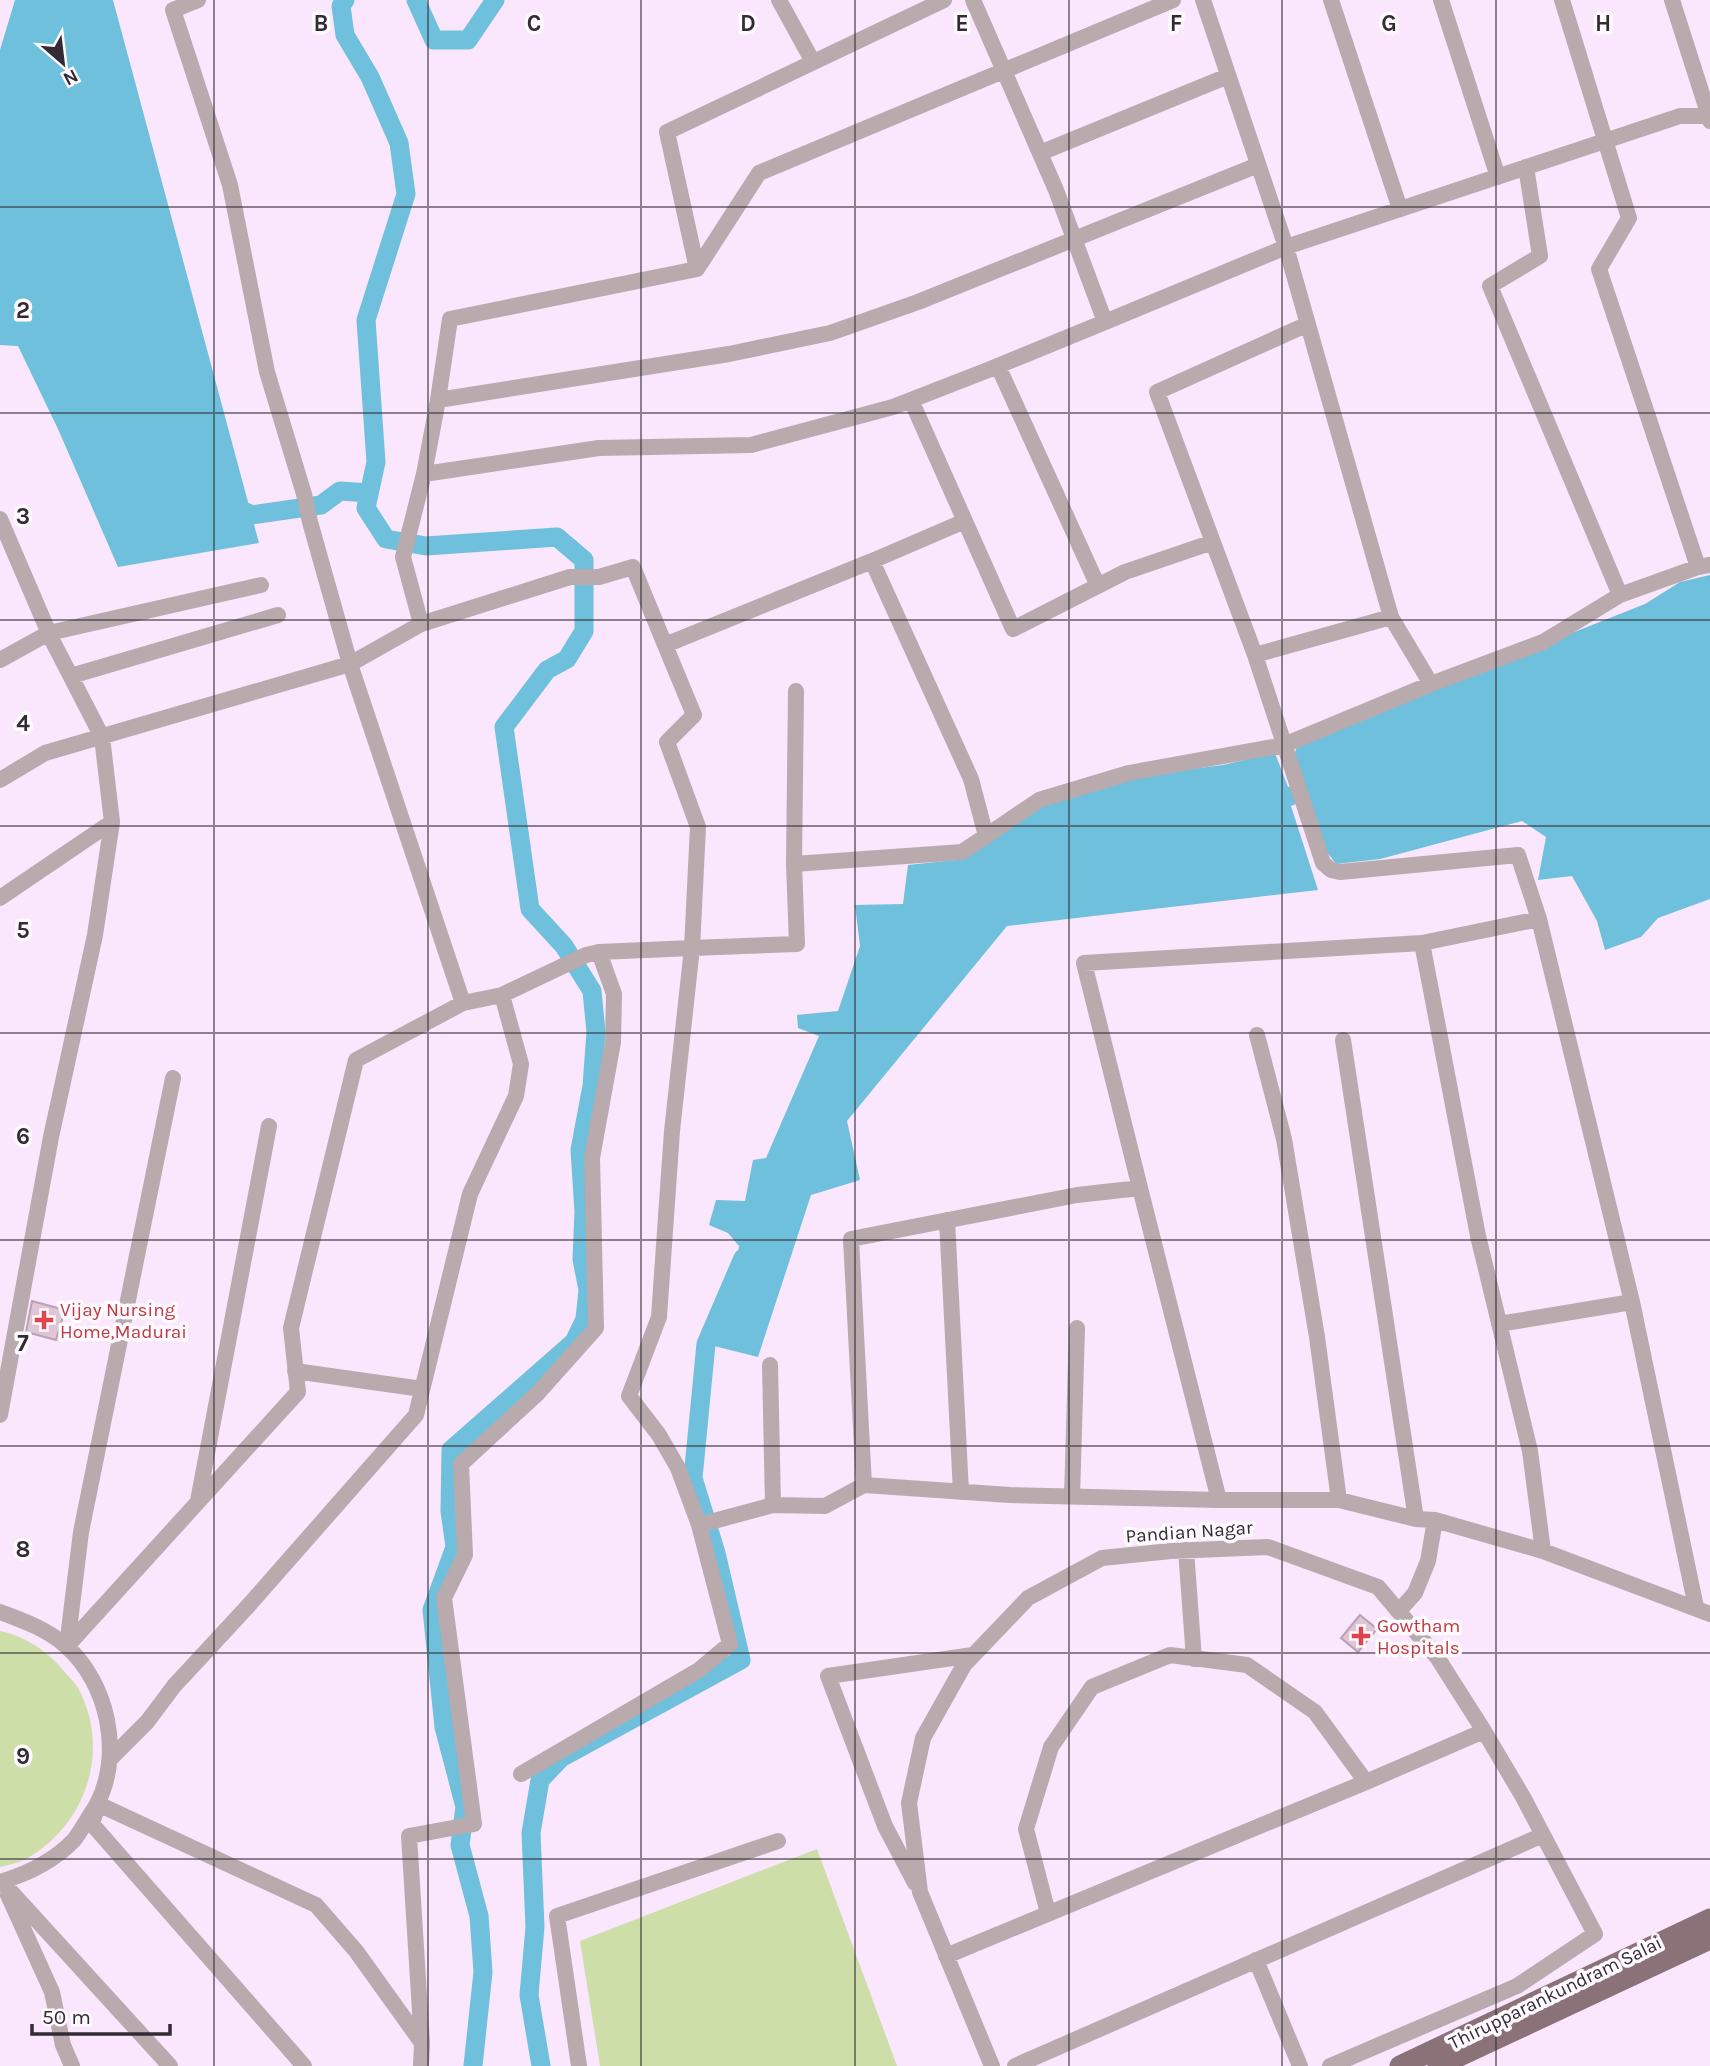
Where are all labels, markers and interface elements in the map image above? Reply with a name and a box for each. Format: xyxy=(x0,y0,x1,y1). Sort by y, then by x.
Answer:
text: B xyxy=(314,10,328,37)
text: C xyxy=(527,10,541,37)
text: D xyxy=(740,10,756,37)
text: E xyxy=(955,10,969,37)
text: F xyxy=(1170,10,1182,37)
text: G xyxy=(1381,10,1397,37)
text: H xyxy=(1595,10,1611,37)
north arrow xyxy=(28,28,98,98)
text: N xyxy=(59,64,82,90)
text: 2 xyxy=(16,297,30,324)
text: 3 xyxy=(16,503,30,530)
text: 4 xyxy=(16,710,30,737)
text: 5 xyxy=(16,917,30,944)
text: 6 xyxy=(16,1123,30,1150)
place label: Vijay Nursing Home,Madurai xyxy=(60,1299,187,1343)
marker: Vijay Nursing Home,Madurai xyxy=(34,1310,54,1330)
text: 7 xyxy=(17,1330,29,1357)
street label: Pandian Nagar xyxy=(1125,1517,1253,1547)
text: 8 xyxy=(16,1536,30,1563)
place label: Gowtham Hospitals xyxy=(1377,1615,1460,1659)
marker: Gowtham Hospitals xyxy=(1351,1626,1371,1646)
text: 9 xyxy=(16,1743,30,1770)
street label: Thirupparankundram Salai xyxy=(1445,1932,1666,2054)
scale bar xyxy=(32,1993,170,2037)
text: 50 m xyxy=(42,2005,91,2029)

